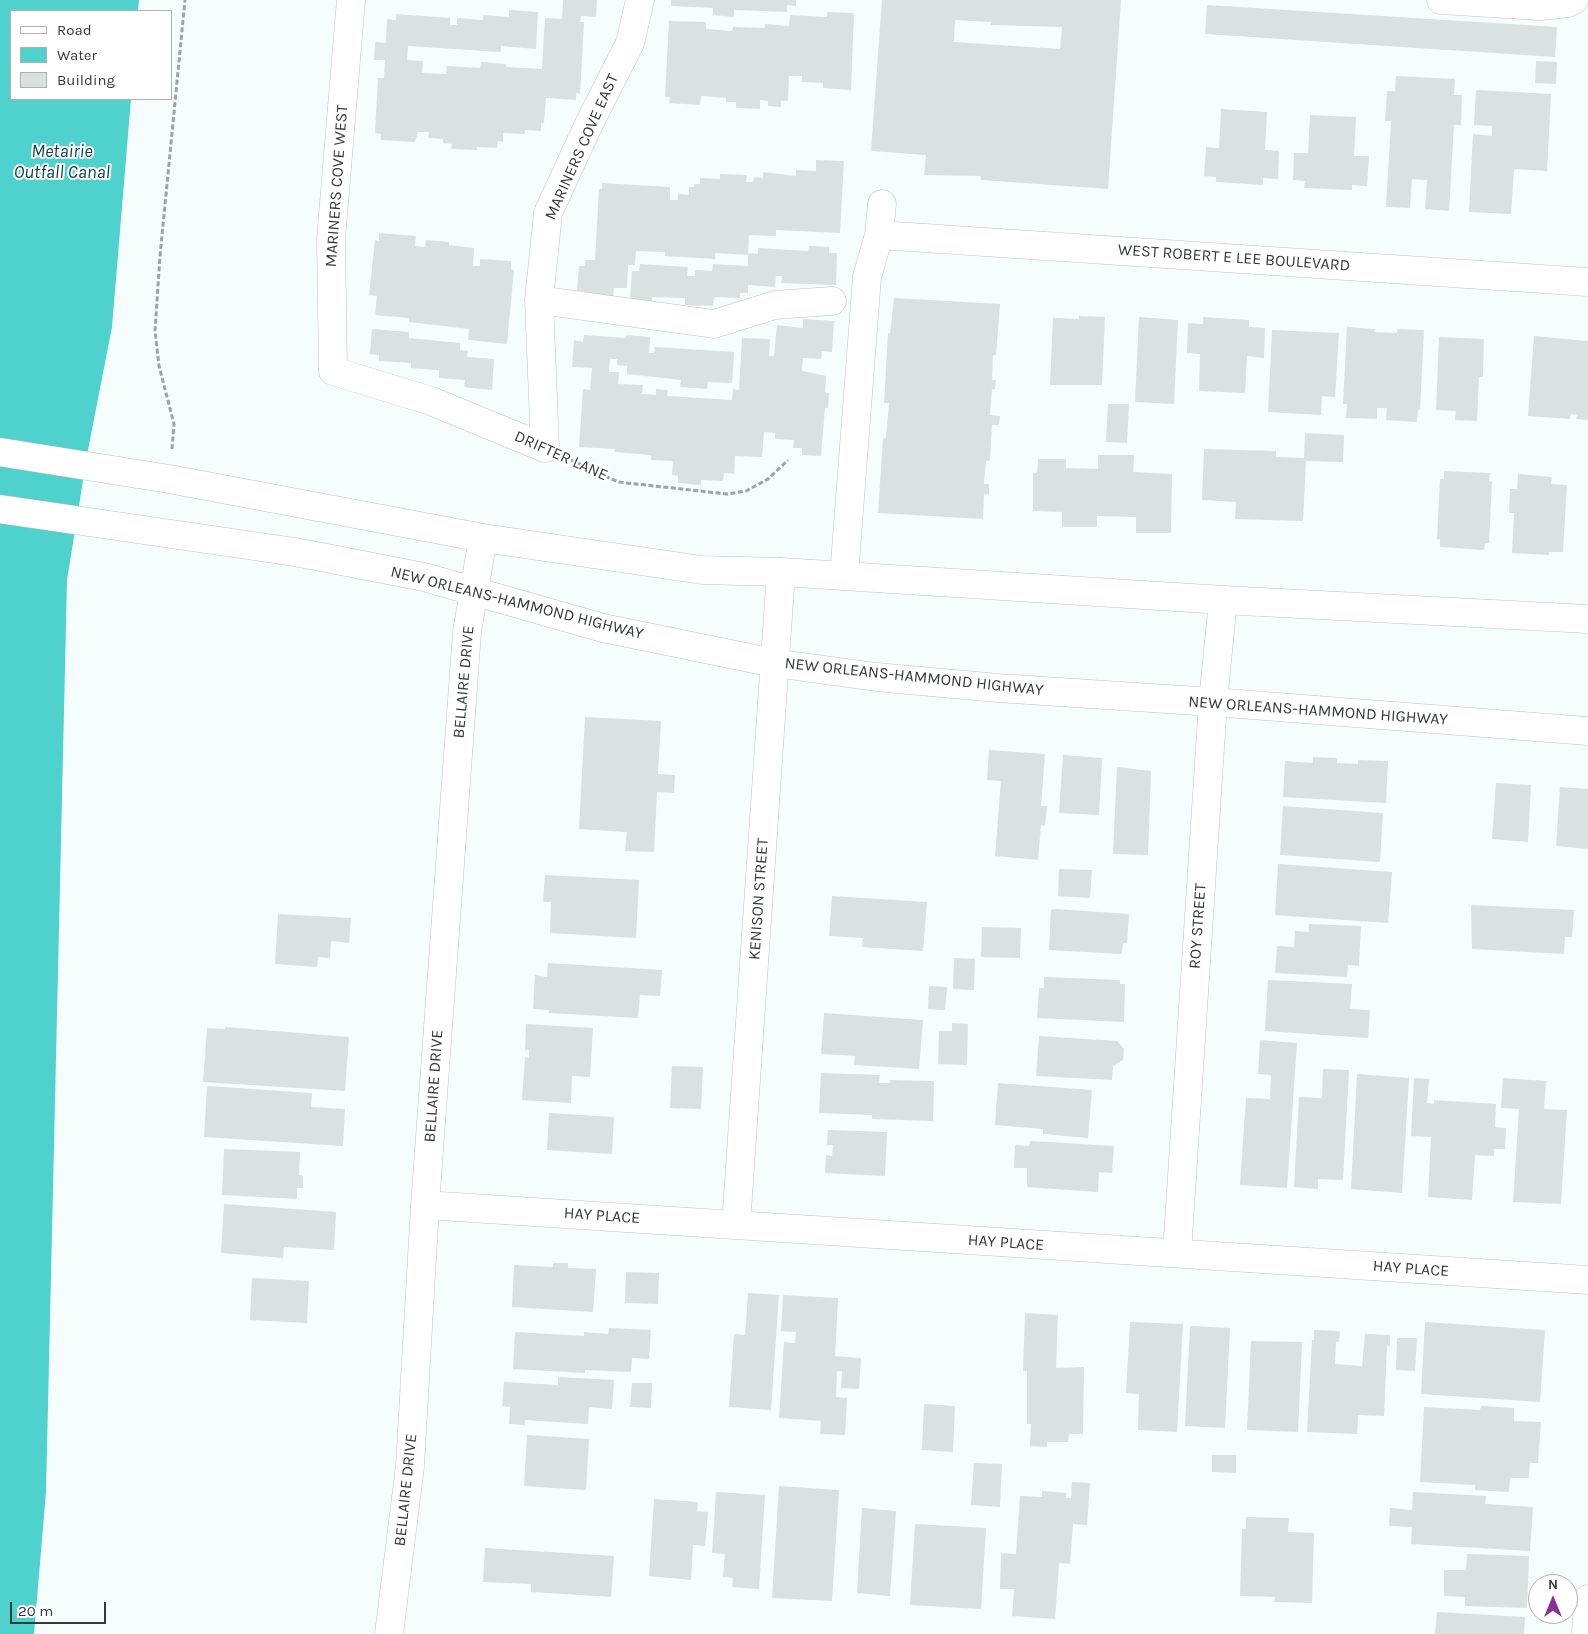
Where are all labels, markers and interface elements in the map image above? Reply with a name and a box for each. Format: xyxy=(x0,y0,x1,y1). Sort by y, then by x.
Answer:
legend xyxy=(10,10,172,100)
text: Road xyxy=(57,21,92,39)
text: Water xyxy=(57,46,97,64)
text: Building xyxy=(57,71,115,89)
street label: MARINERS COVE EAST xyxy=(541,71,623,223)
street label: MARINERS COVE WEST xyxy=(322,104,352,268)
water label: Metairie Outfall Canal xyxy=(14,141,110,183)
street label: WEST ROBERT E LEE BOULEVARD xyxy=(1117,240,1351,276)
street label: DRIFTER LANE xyxy=(511,427,611,485)
street label: NEW ORLEANS-HAMMOND HIGHWAY xyxy=(388,562,646,644)
street label: BELLAIRE DRIVE xyxy=(450,625,478,739)
street label: NEW ORLEANS-HAMMOND HIGHWAY xyxy=(784,654,1044,700)
street label: NEW ORLEANS-HAMMOND HIGHWAY xyxy=(1188,692,1448,730)
street label: KENISON STREET xyxy=(745,837,773,961)
street label: ROY STREET xyxy=(1185,882,1211,970)
street label: BELLAIRE DRIVE xyxy=(420,1029,448,1143)
street label: HAY PLACE xyxy=(563,1204,641,1228)
street label: HAY PLACE xyxy=(967,1231,1045,1255)
street label: HAY PLACE xyxy=(1372,1257,1450,1281)
street label: BELLAIRE DRIVE xyxy=(391,1433,421,1547)
north arrow xyxy=(1528,1574,1578,1624)
text: N xyxy=(1548,1576,1558,1593)
scale bar xyxy=(12,1592,109,1624)
text: 20 m xyxy=(18,1602,53,1620)

